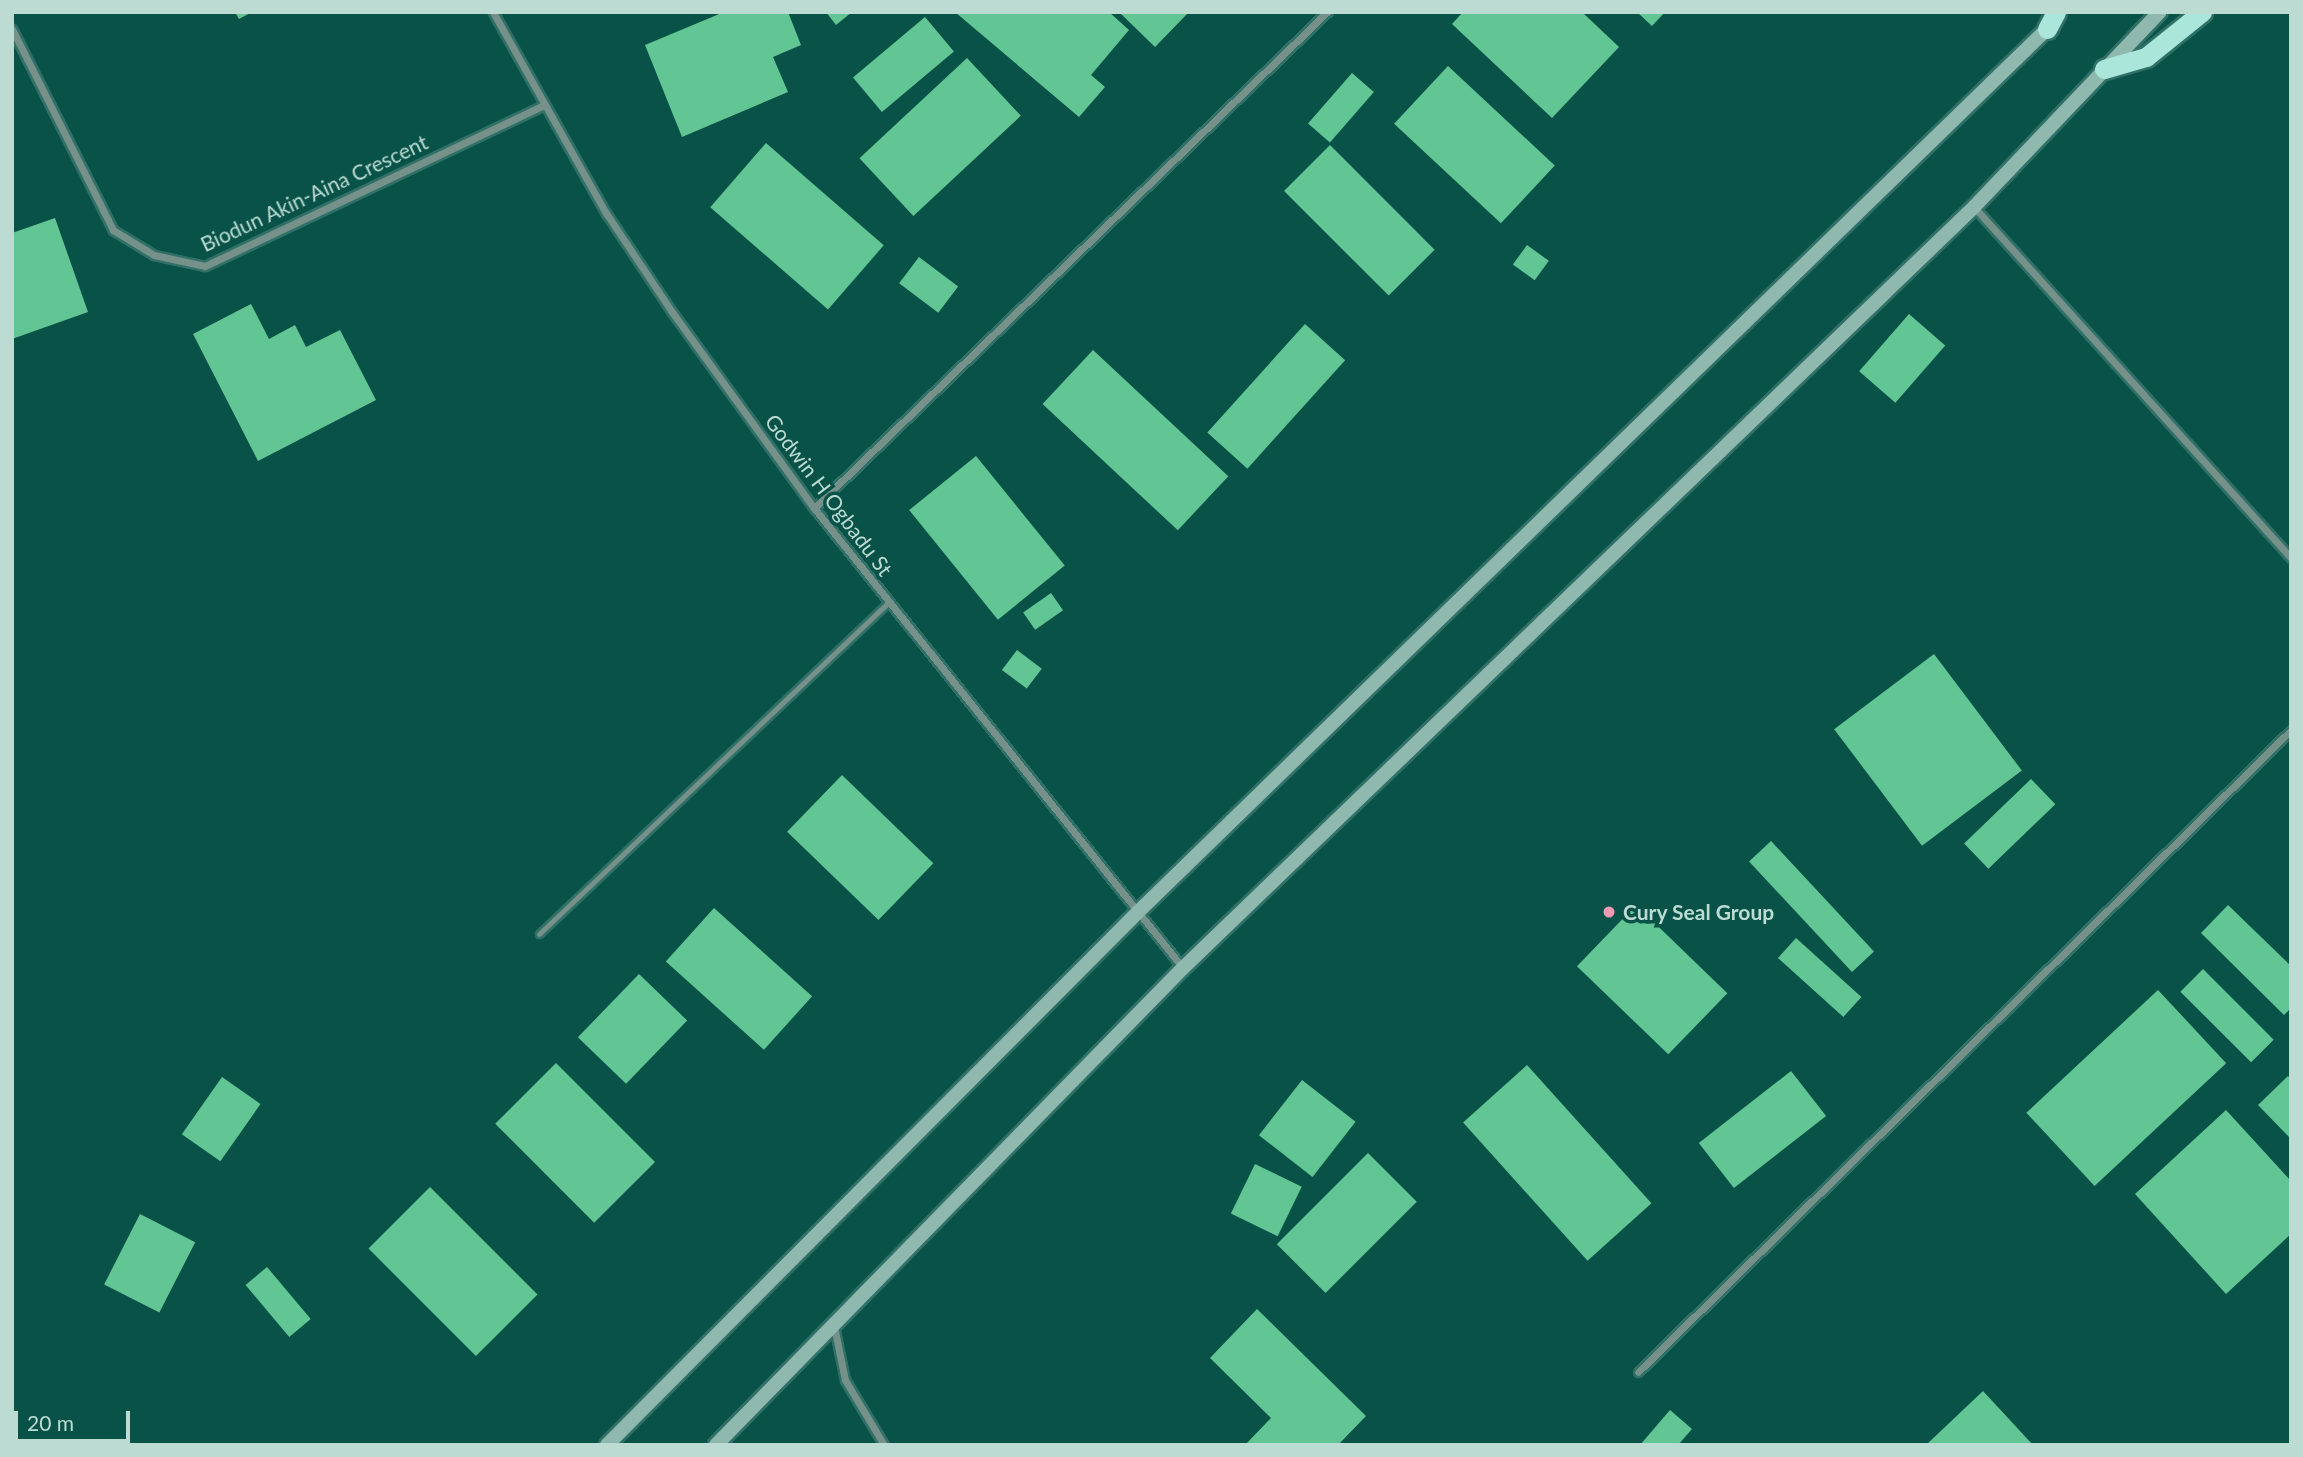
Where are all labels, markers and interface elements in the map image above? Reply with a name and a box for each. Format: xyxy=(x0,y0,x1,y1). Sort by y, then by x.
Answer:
street label: Biodun Akin-Aina Crescent xyxy=(196,129,432,257)
street label: Godwin H Ogbadu St xyxy=(760,409,898,581)
place label: Cury Seal Group xyxy=(1623,899,1775,925)
marker: Cury Seal Group xyxy=(1601,904,1617,920)
scale bar xyxy=(18,1398,133,1442)
text: 20 m xyxy=(27,1410,74,1435)

